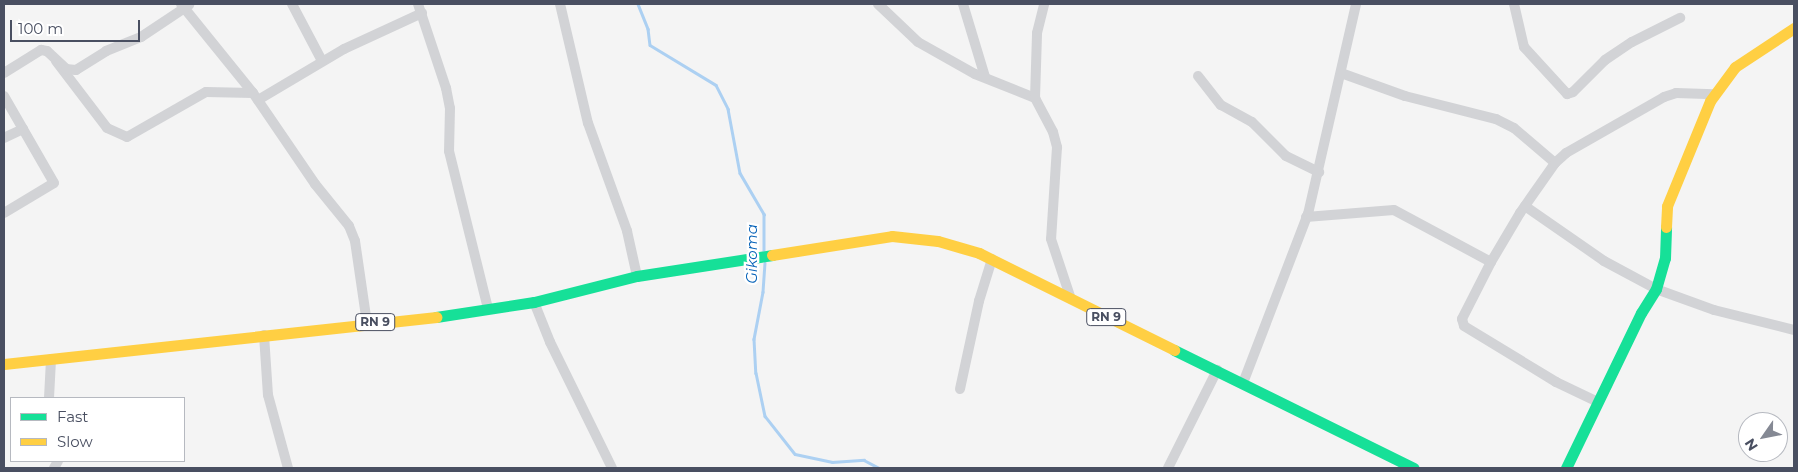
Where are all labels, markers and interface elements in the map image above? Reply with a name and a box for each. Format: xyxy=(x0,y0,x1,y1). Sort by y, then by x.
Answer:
scale bar xyxy=(12,10,142,42)
text: 100 m xyxy=(18,19,63,38)
water label: Gikoma xyxy=(743,224,761,284)
road number: RN 9 xyxy=(1086,308,1126,326)
road number: RN 9 xyxy=(355,313,395,332)
legend xyxy=(10,397,185,462)
text: Fast xyxy=(57,407,88,426)
north arrow xyxy=(1738,412,1788,462)
text: Slow xyxy=(57,432,93,451)
text: N xyxy=(1741,435,1762,454)

